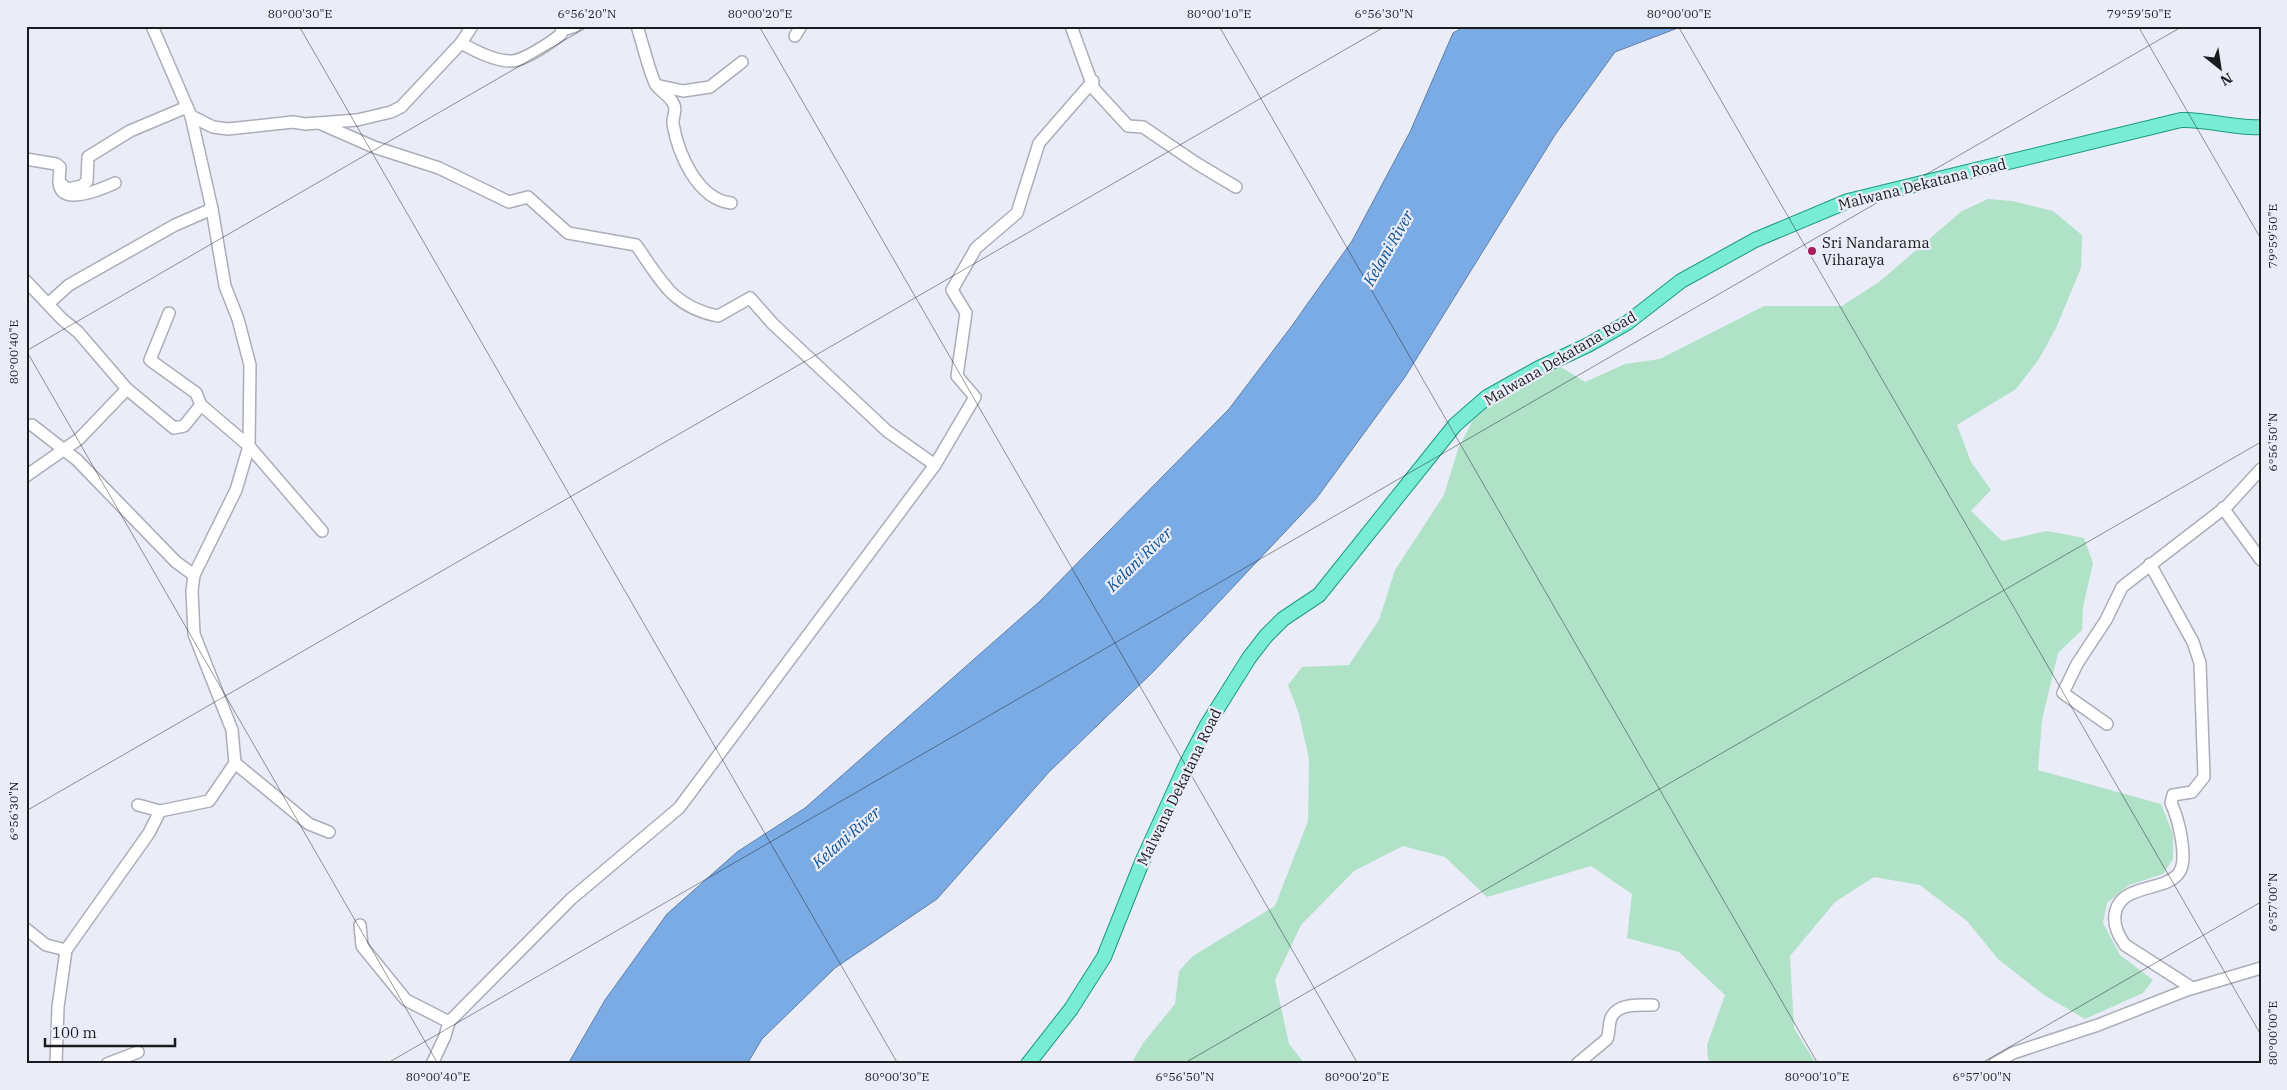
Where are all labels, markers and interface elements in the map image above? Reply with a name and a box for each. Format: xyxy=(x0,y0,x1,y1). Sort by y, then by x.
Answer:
text: 80°00'30"E xyxy=(268,6,332,21)
text: 6°56'20"N xyxy=(558,6,616,21)
text: 80°00'20"E xyxy=(728,6,792,21)
text: 80°00'10"E xyxy=(1187,6,1251,21)
text: 6°56'30"N xyxy=(1355,6,1413,21)
text: 80°00'00"E xyxy=(1647,6,1711,21)
text: 79°59'50"E xyxy=(2107,6,2171,21)
north arrow xyxy=(2194,42,2244,92)
text: N xyxy=(2217,69,2236,90)
street label: Malwana Dekatana Road xyxy=(1836,154,2008,214)
text: 79°59'50"E xyxy=(2265,204,2280,268)
water label: Kelani River xyxy=(1358,206,1418,290)
place label: Sri Nandarama Viharaya xyxy=(1822,233,1930,269)
marker: Sri Nandarama Viharaya xyxy=(1806,245,1818,257)
street label: Malwana Dekatana Road xyxy=(1480,307,1640,409)
text: 80°00'40"E xyxy=(6,320,21,384)
text: 6°56'50"N xyxy=(2265,413,2280,471)
water label: Kelani River xyxy=(1101,522,1177,596)
street label: Malwana Dekatana Road xyxy=(1133,705,1225,869)
text: 6°56'30"N xyxy=(6,782,21,840)
water label: Kelani River xyxy=(807,801,885,873)
text: 6°57'00"N xyxy=(2265,873,2280,931)
text: 80°00'00"E xyxy=(2265,1001,2280,1065)
scale bar xyxy=(45,1015,175,1047)
text: 100 m xyxy=(52,1023,97,1042)
text: 80°00'40"E xyxy=(406,1069,470,1084)
text: 80°00'30"E xyxy=(865,1069,929,1084)
text: 6°56'50"N xyxy=(1156,1069,1214,1084)
text: 80°00'20"E xyxy=(1325,1069,1389,1084)
text: 80°00'10"E xyxy=(1785,1069,1849,1084)
text: 6°57'00"N xyxy=(1953,1069,2011,1084)

